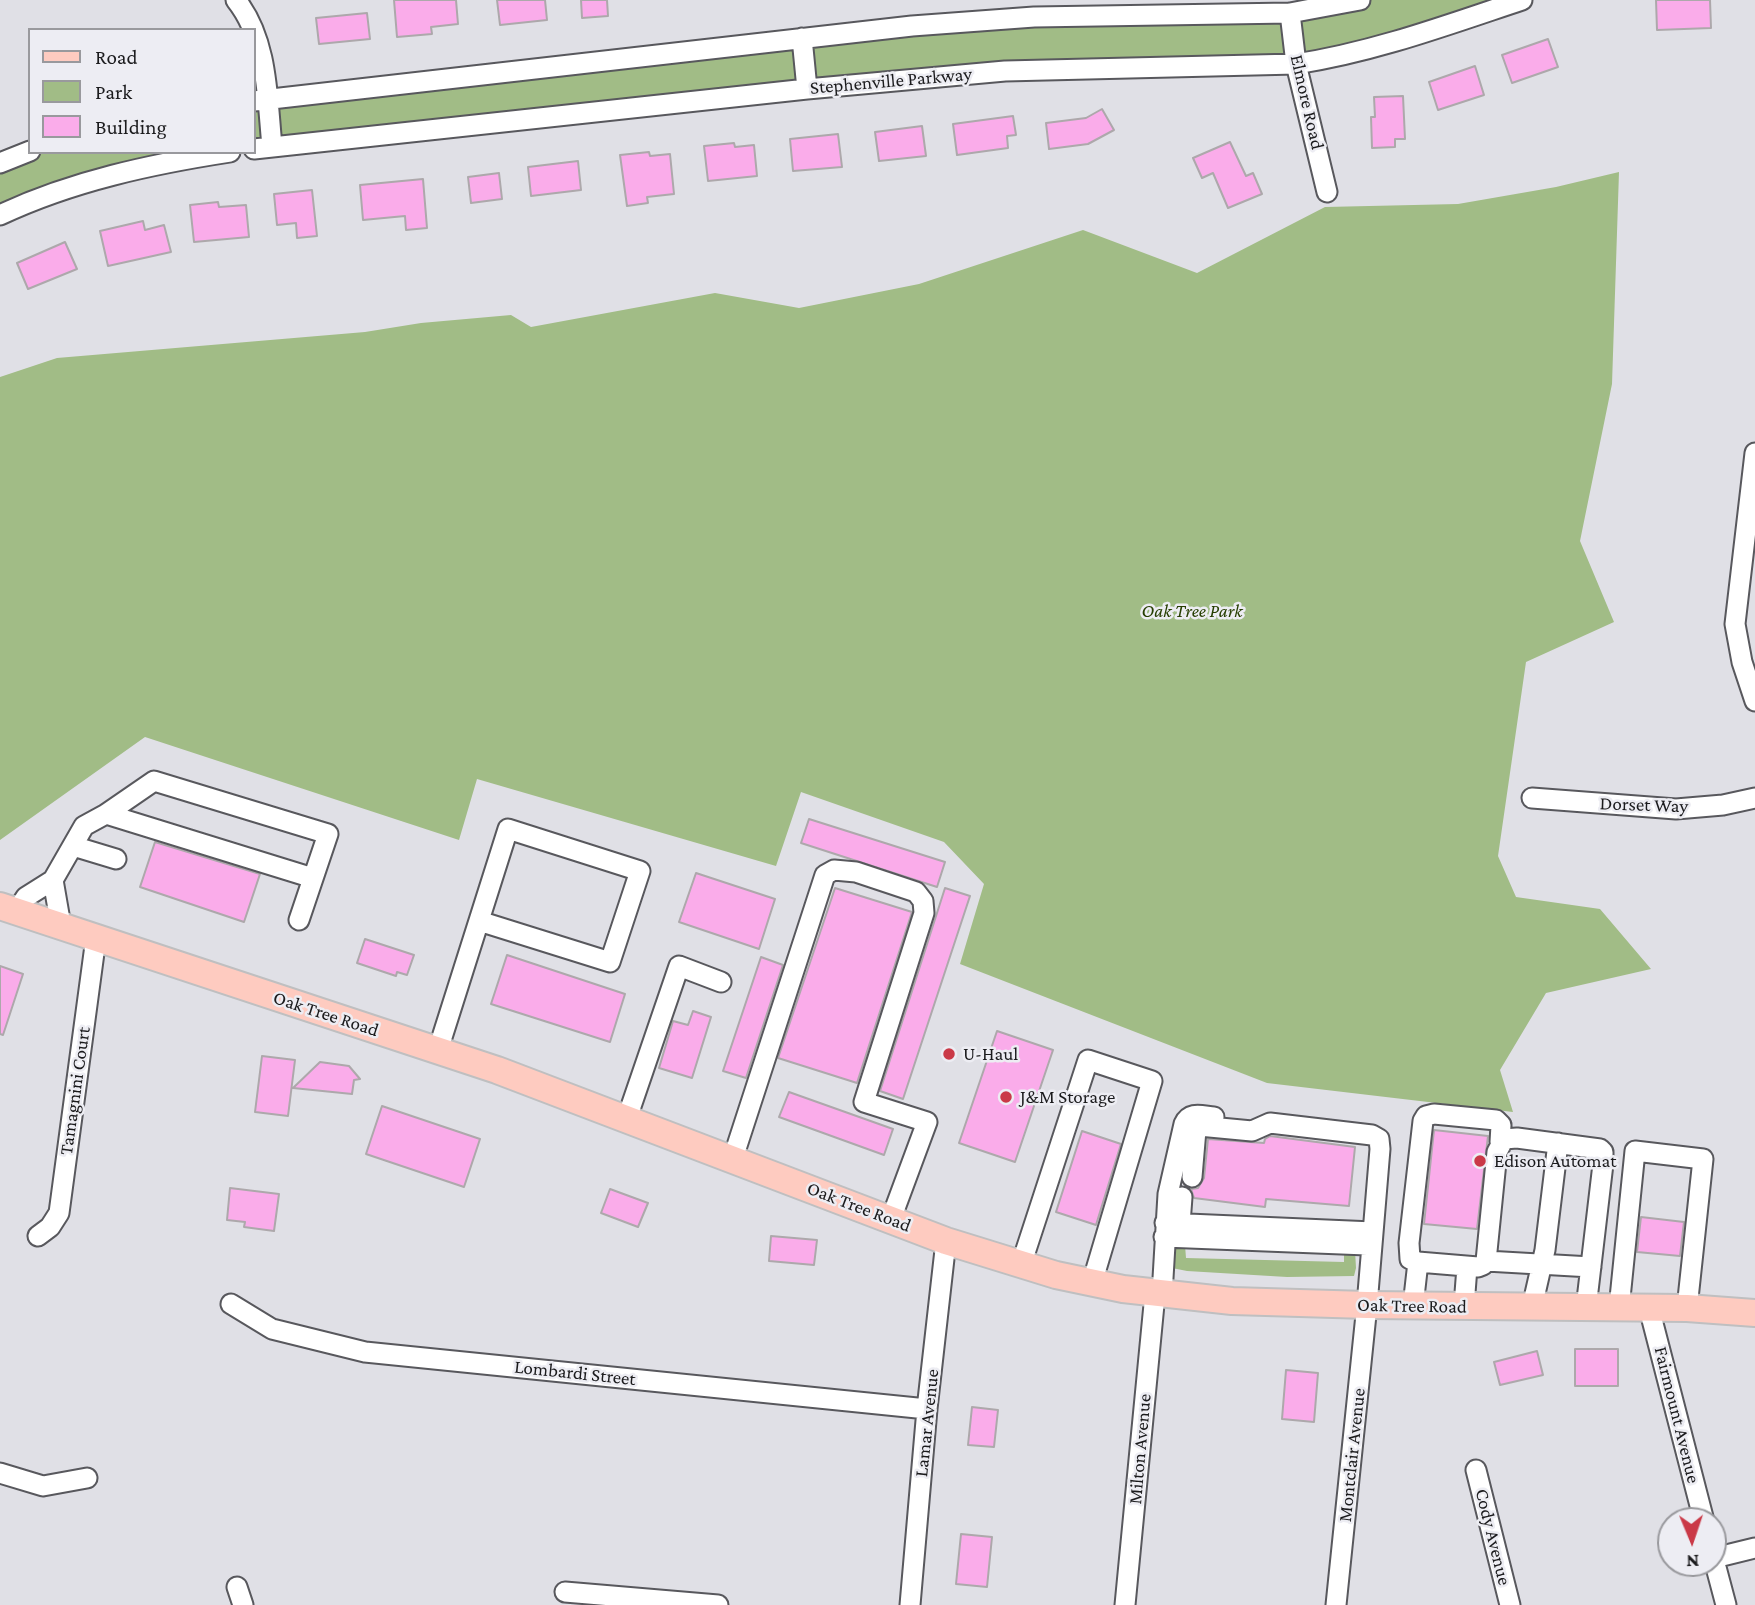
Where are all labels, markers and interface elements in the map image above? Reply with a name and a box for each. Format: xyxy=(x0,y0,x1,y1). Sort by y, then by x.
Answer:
legend xyxy=(28,28,256,154)
text: Road xyxy=(95,45,138,69)
street label: Elmore Road xyxy=(1285,52,1329,152)
street label: Stephenville Parkway xyxy=(809,63,973,99)
text: Park xyxy=(95,80,132,104)
text: Building xyxy=(95,115,167,139)
park label: Oak Tree Park xyxy=(1142,600,1242,622)
street label: Dorset Way xyxy=(1599,792,1689,818)
street label: Oak Tree Road xyxy=(270,986,382,1042)
street label: Tamagnini Court xyxy=(55,1025,95,1157)
place label: U-Haul xyxy=(963,1043,1018,1065)
marker: U-Haul xyxy=(941,1046,957,1062)
place label: J&M Storage xyxy=(1020,1086,1115,1108)
marker: J&M Storage xyxy=(998,1089,1014,1105)
place label: Edison Automat xyxy=(1494,1150,1617,1172)
marker: Edison Automat xyxy=(1472,1153,1488,1169)
street label: Oak Tree Road xyxy=(804,1177,914,1237)
street label: Oak Tree Road xyxy=(1357,1294,1467,1318)
street label: Fairmount Avenue xyxy=(1649,1344,1705,1486)
street label: Lombardi Street xyxy=(513,1355,637,1391)
street label: Lamar Avenue xyxy=(910,1368,944,1478)
street label: Montclair Avenue xyxy=(1334,1387,1370,1523)
street label: Milton Avenue xyxy=(1124,1393,1156,1505)
street label: Cody Avenue xyxy=(1470,1486,1516,1588)
north arrow xyxy=(1657,1507,1727,1577)
text: N xyxy=(1686,1551,1700,1572)

